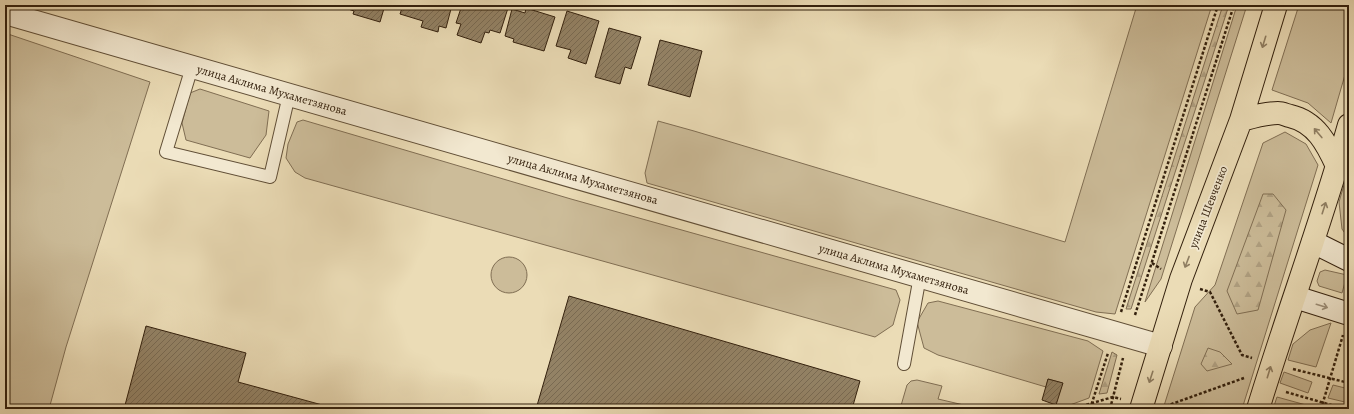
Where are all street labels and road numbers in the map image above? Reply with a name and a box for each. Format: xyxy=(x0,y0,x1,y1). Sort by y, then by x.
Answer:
street label: улица Аклима Мухаметзянова xyxy=(194,61,349,119)
street label: улица Аклима Мухаметзянова xyxy=(505,150,660,208)
street label: улица Шевченко xyxy=(1185,164,1231,251)
street label: улица Аклима Мухаметзянова xyxy=(816,240,971,298)

